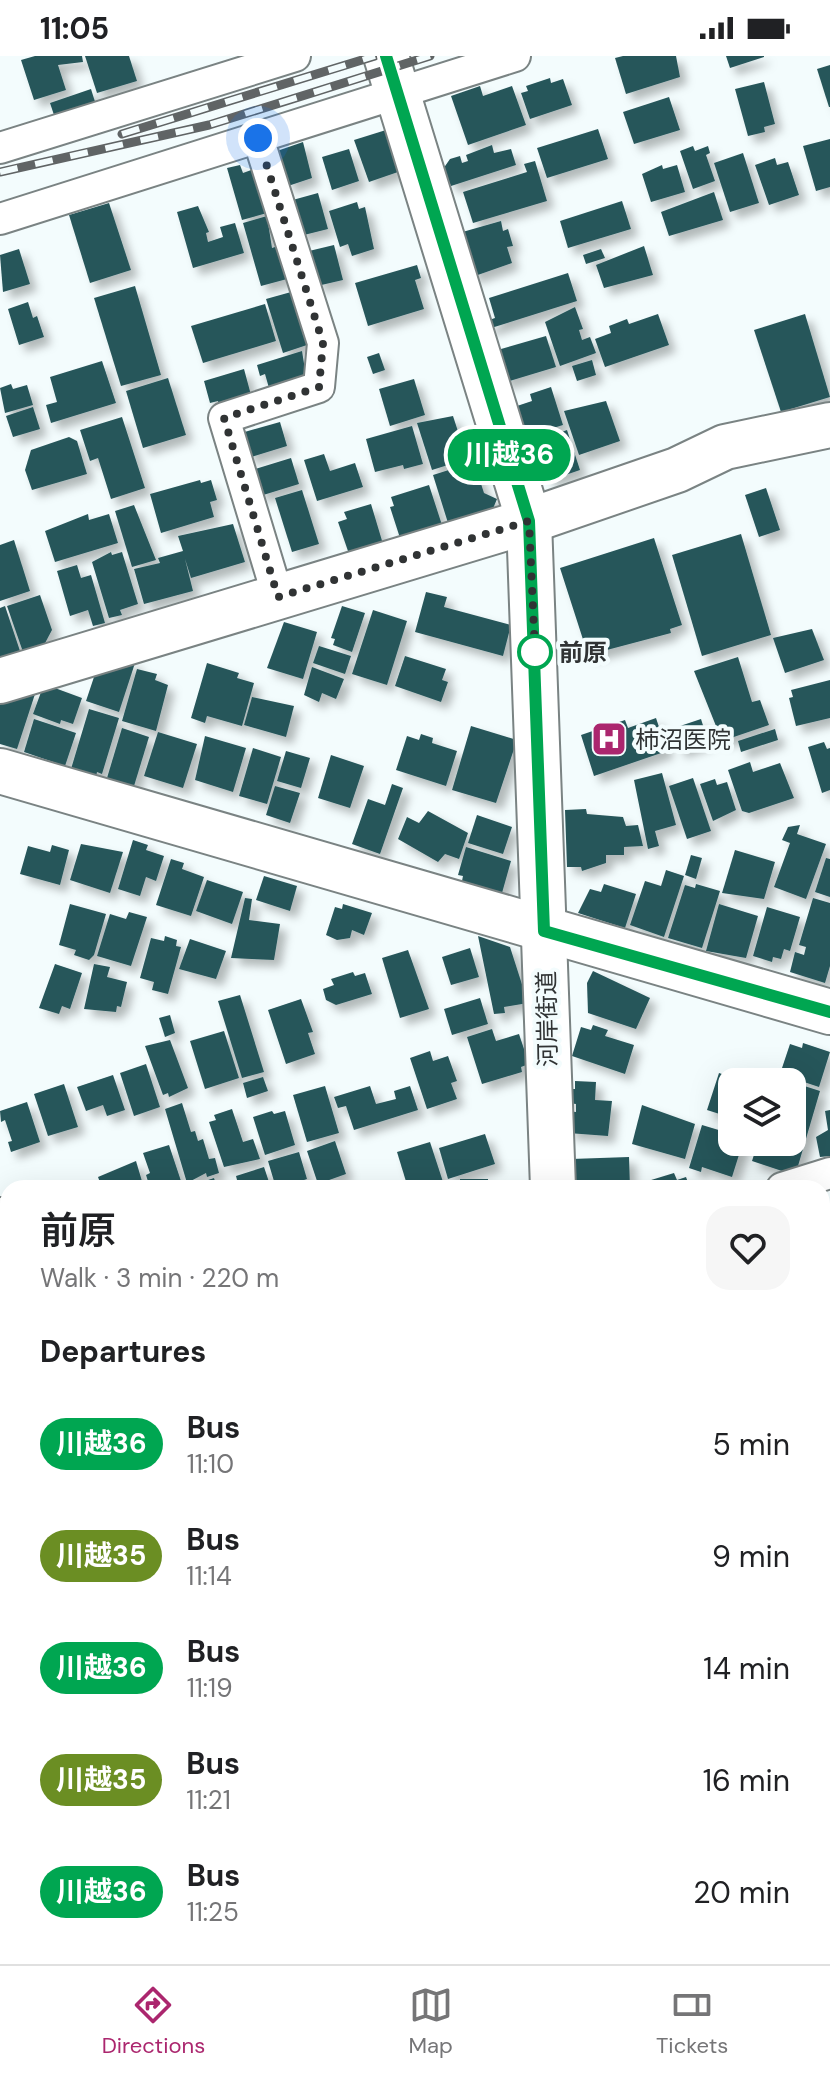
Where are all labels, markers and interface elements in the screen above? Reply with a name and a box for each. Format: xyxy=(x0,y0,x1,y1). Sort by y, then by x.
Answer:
text: 11:05 xyxy=(40,9,109,48)
your location xyxy=(238,118,278,158)
line badge: 川越36 xyxy=(453,429,565,481)
text: 川越36 xyxy=(464,436,554,473)
marker: 前原 xyxy=(518,635,552,669)
place label: 前原 xyxy=(559,637,607,668)
hospital icon: 柿沼医院 xyxy=(590,720,628,758)
place label: 柿沼医院 xyxy=(635,724,731,755)
street label: 河岸街道 xyxy=(531,971,563,1067)
map controls xyxy=(718,1068,806,1156)
button: layers xyxy=(718,1068,806,1156)
text: 前原 xyxy=(40,1206,116,1256)
button: heart xyxy=(706,1206,790,1290)
text: Walk · 3 min · 220 m xyxy=(40,1261,279,1295)
text: Departures xyxy=(40,1332,206,1371)
text: Bus xyxy=(187,1408,240,1447)
text: 川越36 xyxy=(56,1425,147,1462)
text: 5 min xyxy=(713,1425,790,1464)
text: 11:10 xyxy=(187,1447,234,1481)
text: Bus xyxy=(186,1520,240,1559)
text: 川越35 xyxy=(56,1537,146,1574)
text: 9 min xyxy=(712,1537,790,1576)
text: 11:14 xyxy=(186,1559,232,1593)
text: Bus xyxy=(187,1632,240,1671)
text: 川越36 xyxy=(56,1649,147,1686)
text: 14 min xyxy=(703,1649,790,1688)
text: 11:19 xyxy=(187,1671,233,1705)
text: Bus xyxy=(186,1744,240,1783)
text: 川越35 xyxy=(56,1761,146,1798)
text: 16 min xyxy=(703,1761,790,1800)
text: 11:21 xyxy=(186,1783,231,1817)
text: Bus xyxy=(187,1856,240,1895)
text: 川越36 xyxy=(56,1873,147,1910)
text: 20 min xyxy=(693,1873,790,1912)
text: 11:25 xyxy=(187,1895,239,1929)
tab: Directions xyxy=(102,1983,205,2060)
tab: Map xyxy=(408,1983,453,2060)
tab: Tickets xyxy=(656,1983,728,2060)

